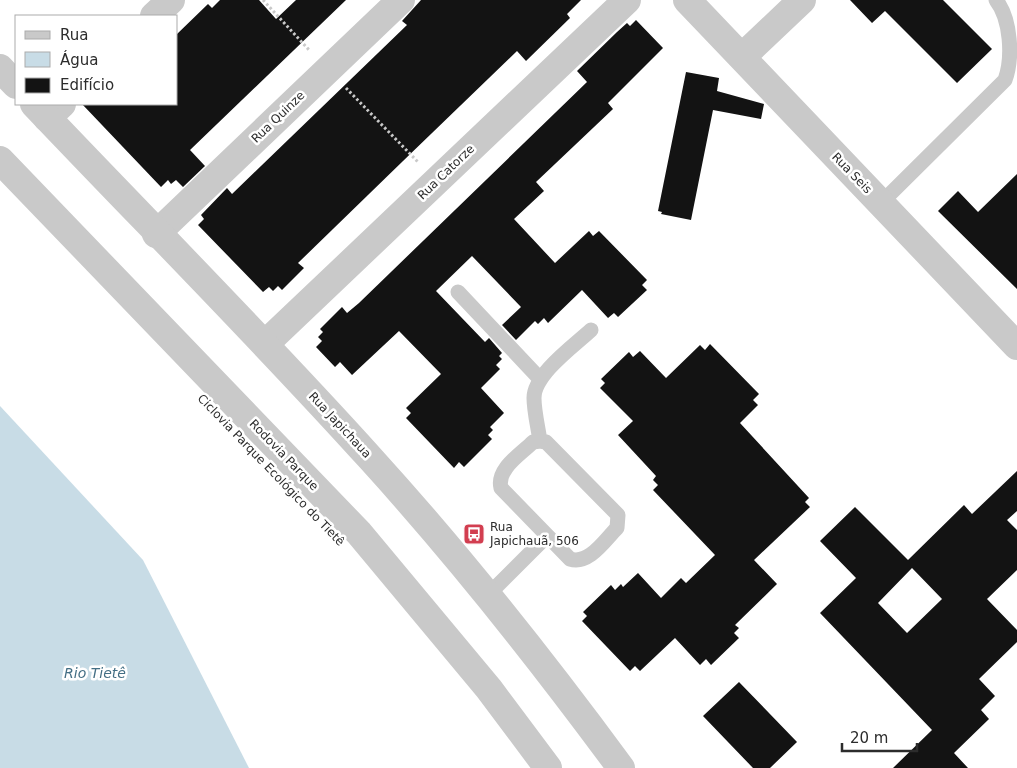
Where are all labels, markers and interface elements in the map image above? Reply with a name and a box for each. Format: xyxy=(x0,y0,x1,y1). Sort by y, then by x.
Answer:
legend xyxy=(15,15,178,105)
text: Rua xyxy=(60,26,88,44)
text: Água xyxy=(60,50,98,69)
text: Edifício xyxy=(60,76,114,94)
street label: Rua Quinze xyxy=(249,88,307,146)
street label: Rua Catorze xyxy=(415,142,477,202)
street label: Rua Seis xyxy=(829,150,875,196)
street label: Rua Japichaua xyxy=(306,389,374,461)
street label: Ciclovia Parque Ecológico do Tietê xyxy=(195,391,347,549)
street label: Rodovia Parque xyxy=(247,417,321,493)
place label: Rua Japichauã, 506 xyxy=(489,520,579,548)
bus stop icon: Rua Japichauã, 506 xyxy=(462,522,486,546)
water label: Rio Tietê xyxy=(64,665,126,681)
scale bar xyxy=(842,720,917,752)
text: 20 m xyxy=(850,729,888,747)

